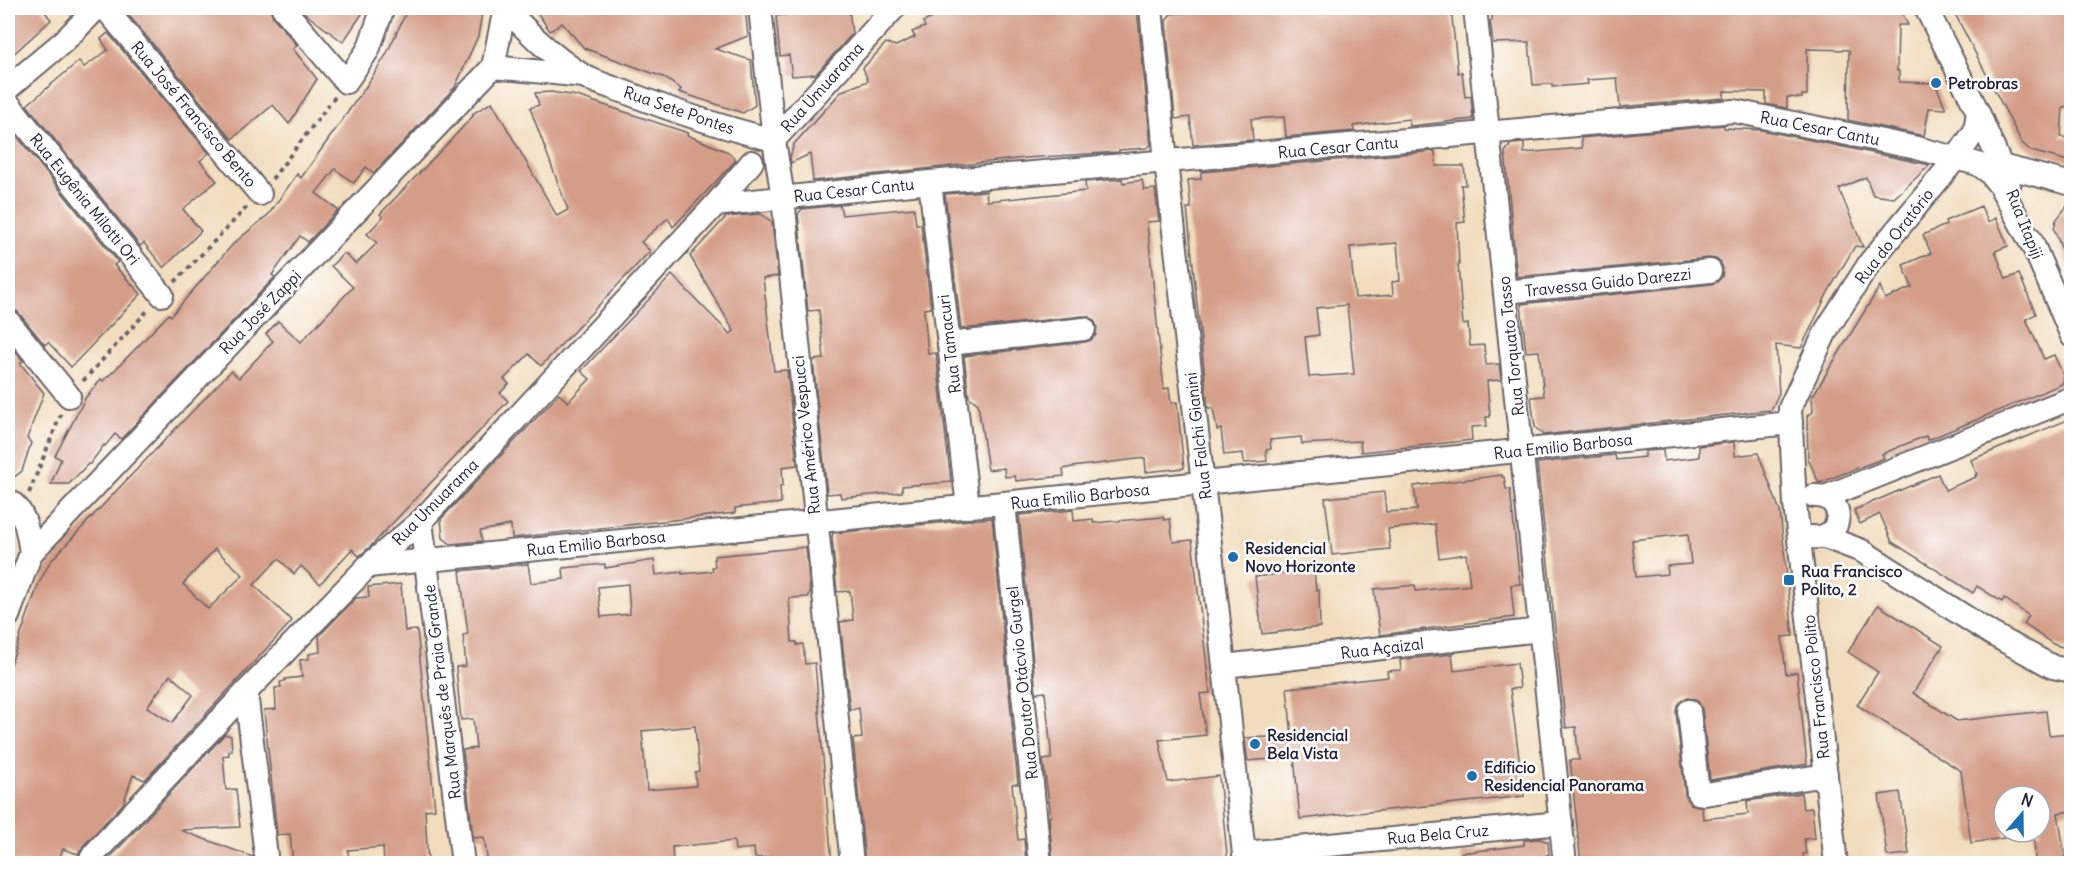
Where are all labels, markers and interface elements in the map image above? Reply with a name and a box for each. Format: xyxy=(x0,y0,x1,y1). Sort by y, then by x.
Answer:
street label: Rua José Francisco Bento xyxy=(127,37,261,191)
street label: Rua Umuarama xyxy=(776,38,868,136)
place label: Petrobras xyxy=(1948,73,2018,93)
marker: Petrobras xyxy=(1929,76,1943,90)
street label: Rua Sete Pontes xyxy=(621,82,737,138)
street label: Rua Cesar Cantu xyxy=(1759,107,1881,149)
street label: Rua Eugênia Milotti Ori xyxy=(26,129,144,269)
street label: Rua Cesar Cantu xyxy=(1277,132,1399,162)
street label: Rua Cesar Cantu xyxy=(793,174,915,206)
street label: Rua do Oratório xyxy=(1850,184,1938,288)
street label: Rua Itapiji xyxy=(2002,186,2048,262)
street label: Travessa Guido Darezzi xyxy=(1524,263,1692,301)
street label: Rua José Zappi xyxy=(215,266,305,358)
street label: Rua Torquato Tasso xyxy=(1494,275,1528,417)
street label: Rua Tamacuri xyxy=(933,293,965,395)
street label: Rua Américo Vespucci xyxy=(788,355,824,515)
street label: Rua Falchi Gianini xyxy=(1180,371,1216,501)
street label: Rua Emilio Barbosa xyxy=(1493,429,1633,463)
street label: Rua Umuarama xyxy=(388,455,482,549)
street label: Rua Emilio Barbosa xyxy=(1010,479,1150,513)
street label: Rua Emilio Barbosa xyxy=(526,526,666,560)
place label: Residencial Novo Horizonte xyxy=(1245,538,1356,576)
marker: Residencial Novo Horizonte xyxy=(1226,550,1240,564)
place label: Rua Francisco Polito, 2 xyxy=(1801,561,1902,599)
marker: Rua Francisco Polito, 2 xyxy=(1782,573,1796,587)
street label: Rua Marquês de Praia Grande xyxy=(419,584,465,800)
street label: Rua Doutor Otácvio Gurgel xyxy=(1002,585,1042,781)
street label: Rua Francisco Polito xyxy=(1798,614,1834,760)
street label: Rua Açaizal xyxy=(1339,633,1425,663)
place label: Residencial Bela Vista xyxy=(1267,725,1348,763)
marker: Residencial Bela Vista xyxy=(1248,737,1262,751)
place label: Edificio Residencial Panorama xyxy=(1484,757,1644,795)
marker: Edificio Residencial Panorama xyxy=(1465,769,1479,783)
north arrow xyxy=(1992,784,2052,844)
text: N xyxy=(2019,789,2036,811)
street label: Rua Bela Cruz xyxy=(1386,820,1490,848)

